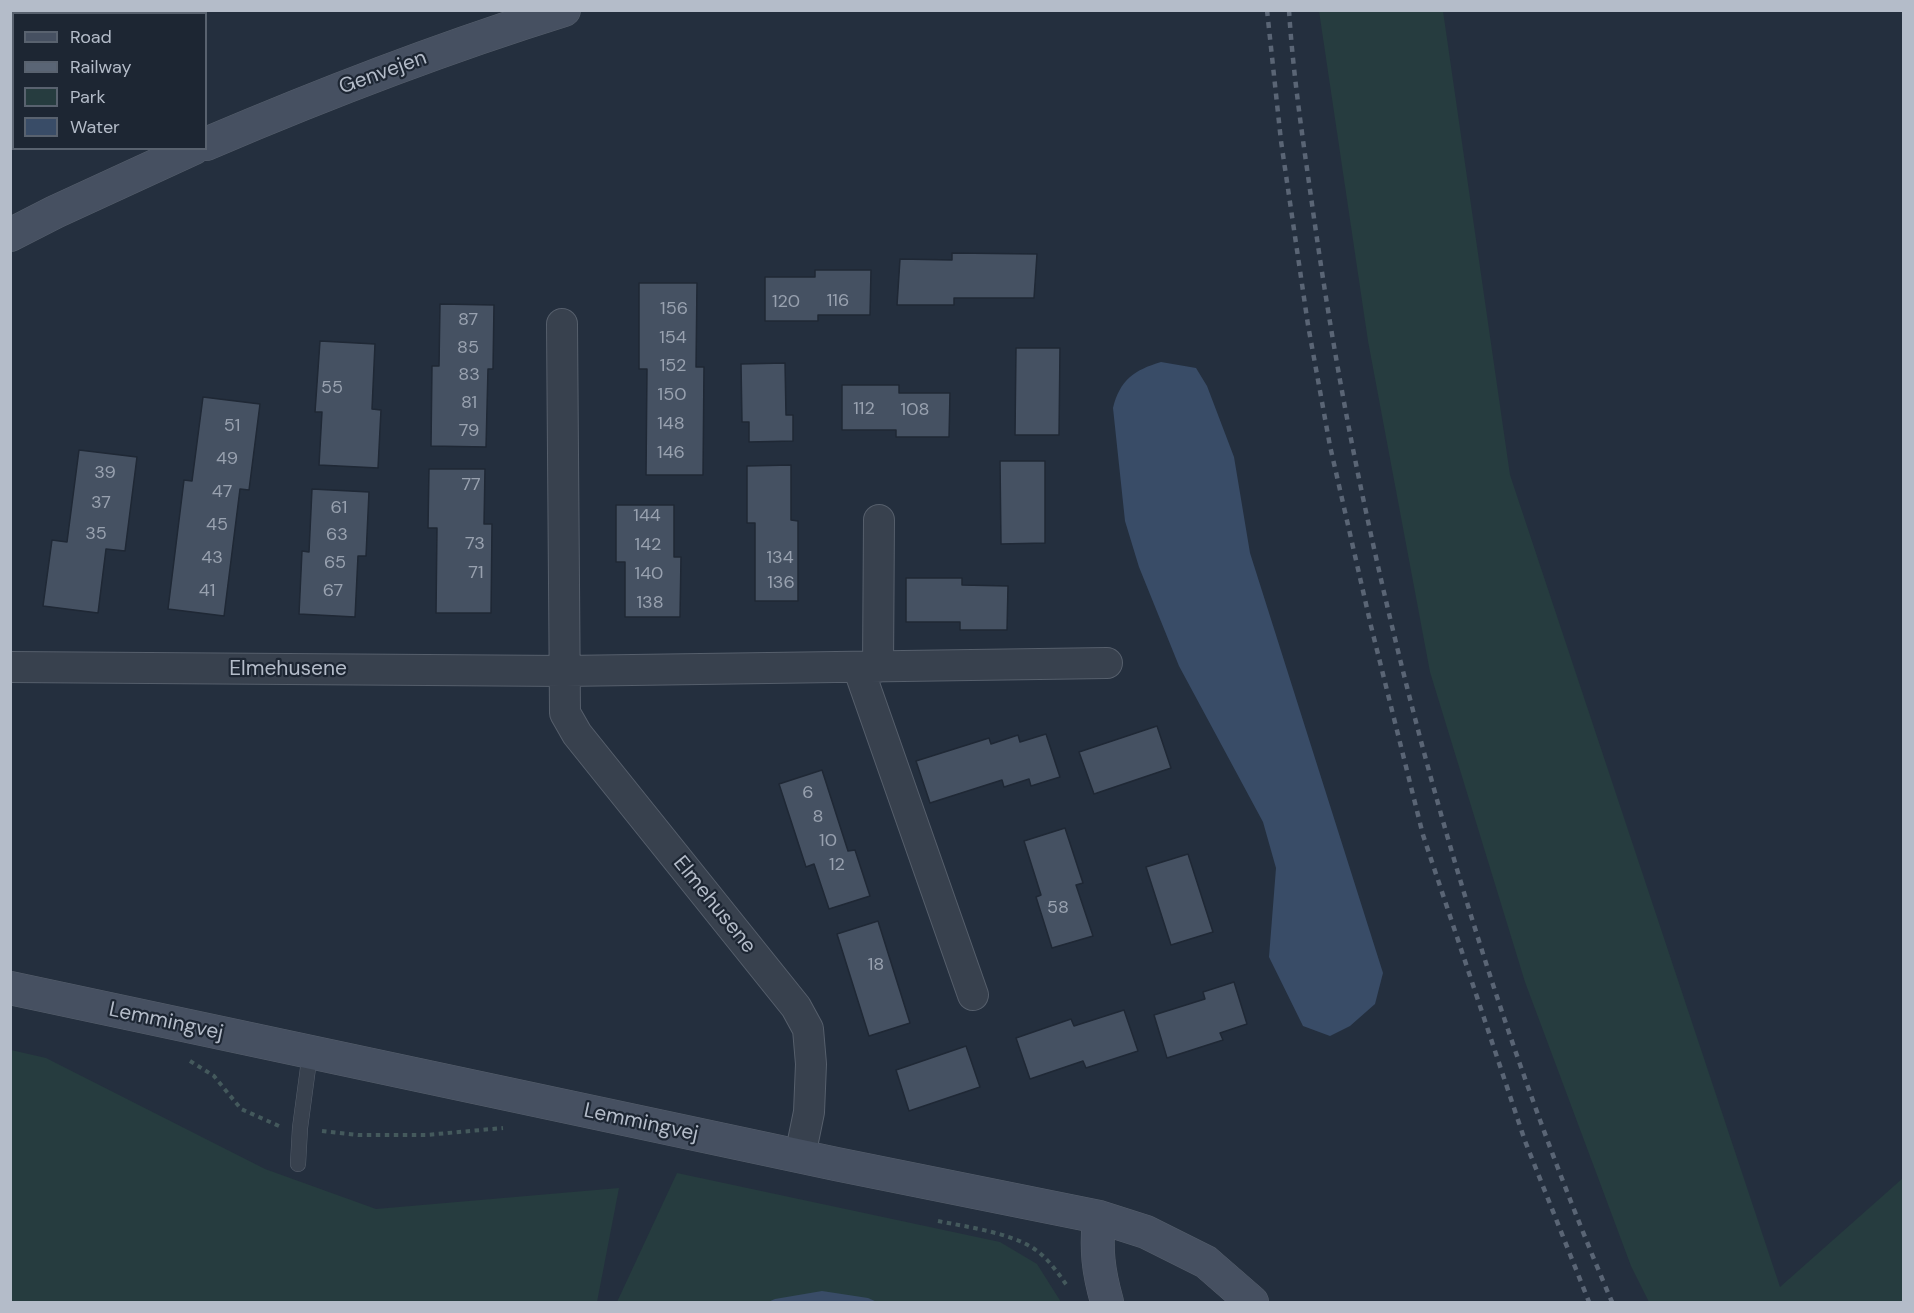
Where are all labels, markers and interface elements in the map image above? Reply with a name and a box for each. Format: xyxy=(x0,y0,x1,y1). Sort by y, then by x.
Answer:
legend xyxy=(12,12,207,150)
text: Road xyxy=(70,25,112,49)
street label: Genvejen xyxy=(336,46,430,100)
text: Railway xyxy=(70,55,132,79)
text: Park xyxy=(70,85,106,109)
text: Water xyxy=(70,115,120,139)
house number: 116 xyxy=(827,290,849,312)
house number: 120 xyxy=(772,291,800,313)
house number: 156 xyxy=(660,298,688,320)
house number: 87 xyxy=(458,309,478,331)
house number: 154 xyxy=(659,327,687,349)
house number: 85 xyxy=(457,337,479,359)
house number: 152 xyxy=(660,355,686,377)
house number: 83 xyxy=(458,364,480,386)
house number: 55 xyxy=(321,377,343,399)
house number: 150 xyxy=(658,384,686,406)
house number: 81 xyxy=(461,392,477,414)
house number: 112 xyxy=(853,398,875,420)
house number: 108 xyxy=(901,399,929,421)
house number: 148 xyxy=(657,413,685,435)
house number: 51 xyxy=(224,415,240,437)
house number: 79 xyxy=(459,420,479,442)
house number: 146 xyxy=(657,442,685,464)
house number: 49 xyxy=(216,448,238,470)
house number: 39 xyxy=(94,462,116,484)
house number: 77 xyxy=(461,474,481,496)
house number: 47 xyxy=(212,481,232,503)
house number: 37 xyxy=(91,492,111,514)
house number: 61 xyxy=(331,497,347,519)
house number: 144 xyxy=(633,505,661,527)
house number: 45 xyxy=(206,514,228,536)
house number: 35 xyxy=(85,523,107,545)
house number: 63 xyxy=(326,524,348,546)
house number: 73 xyxy=(465,533,485,555)
house number: 142 xyxy=(635,534,661,556)
house number: 43 xyxy=(201,547,223,569)
house number: 134 xyxy=(766,547,794,569)
house number: 65 xyxy=(324,552,346,574)
house number: 71 xyxy=(468,562,484,584)
house number: 140 xyxy=(635,563,663,585)
house number: 136 xyxy=(767,572,795,594)
house number: 41 xyxy=(199,580,215,602)
house number: 67 xyxy=(323,580,343,602)
house number: 138 xyxy=(636,592,664,614)
street label: Elmehusene xyxy=(229,656,347,682)
house number: 6 xyxy=(802,782,814,804)
house number: 8 xyxy=(813,806,823,828)
house number: 10 xyxy=(819,830,837,852)
street label: Elmehusene xyxy=(667,851,761,959)
house number: 12 xyxy=(829,854,845,876)
house number: 58 xyxy=(1047,897,1069,919)
house number: 18 xyxy=(868,954,884,976)
street label: Lemmingvej xyxy=(106,998,226,1046)
street label: Lemmingvej xyxy=(581,1099,701,1147)

